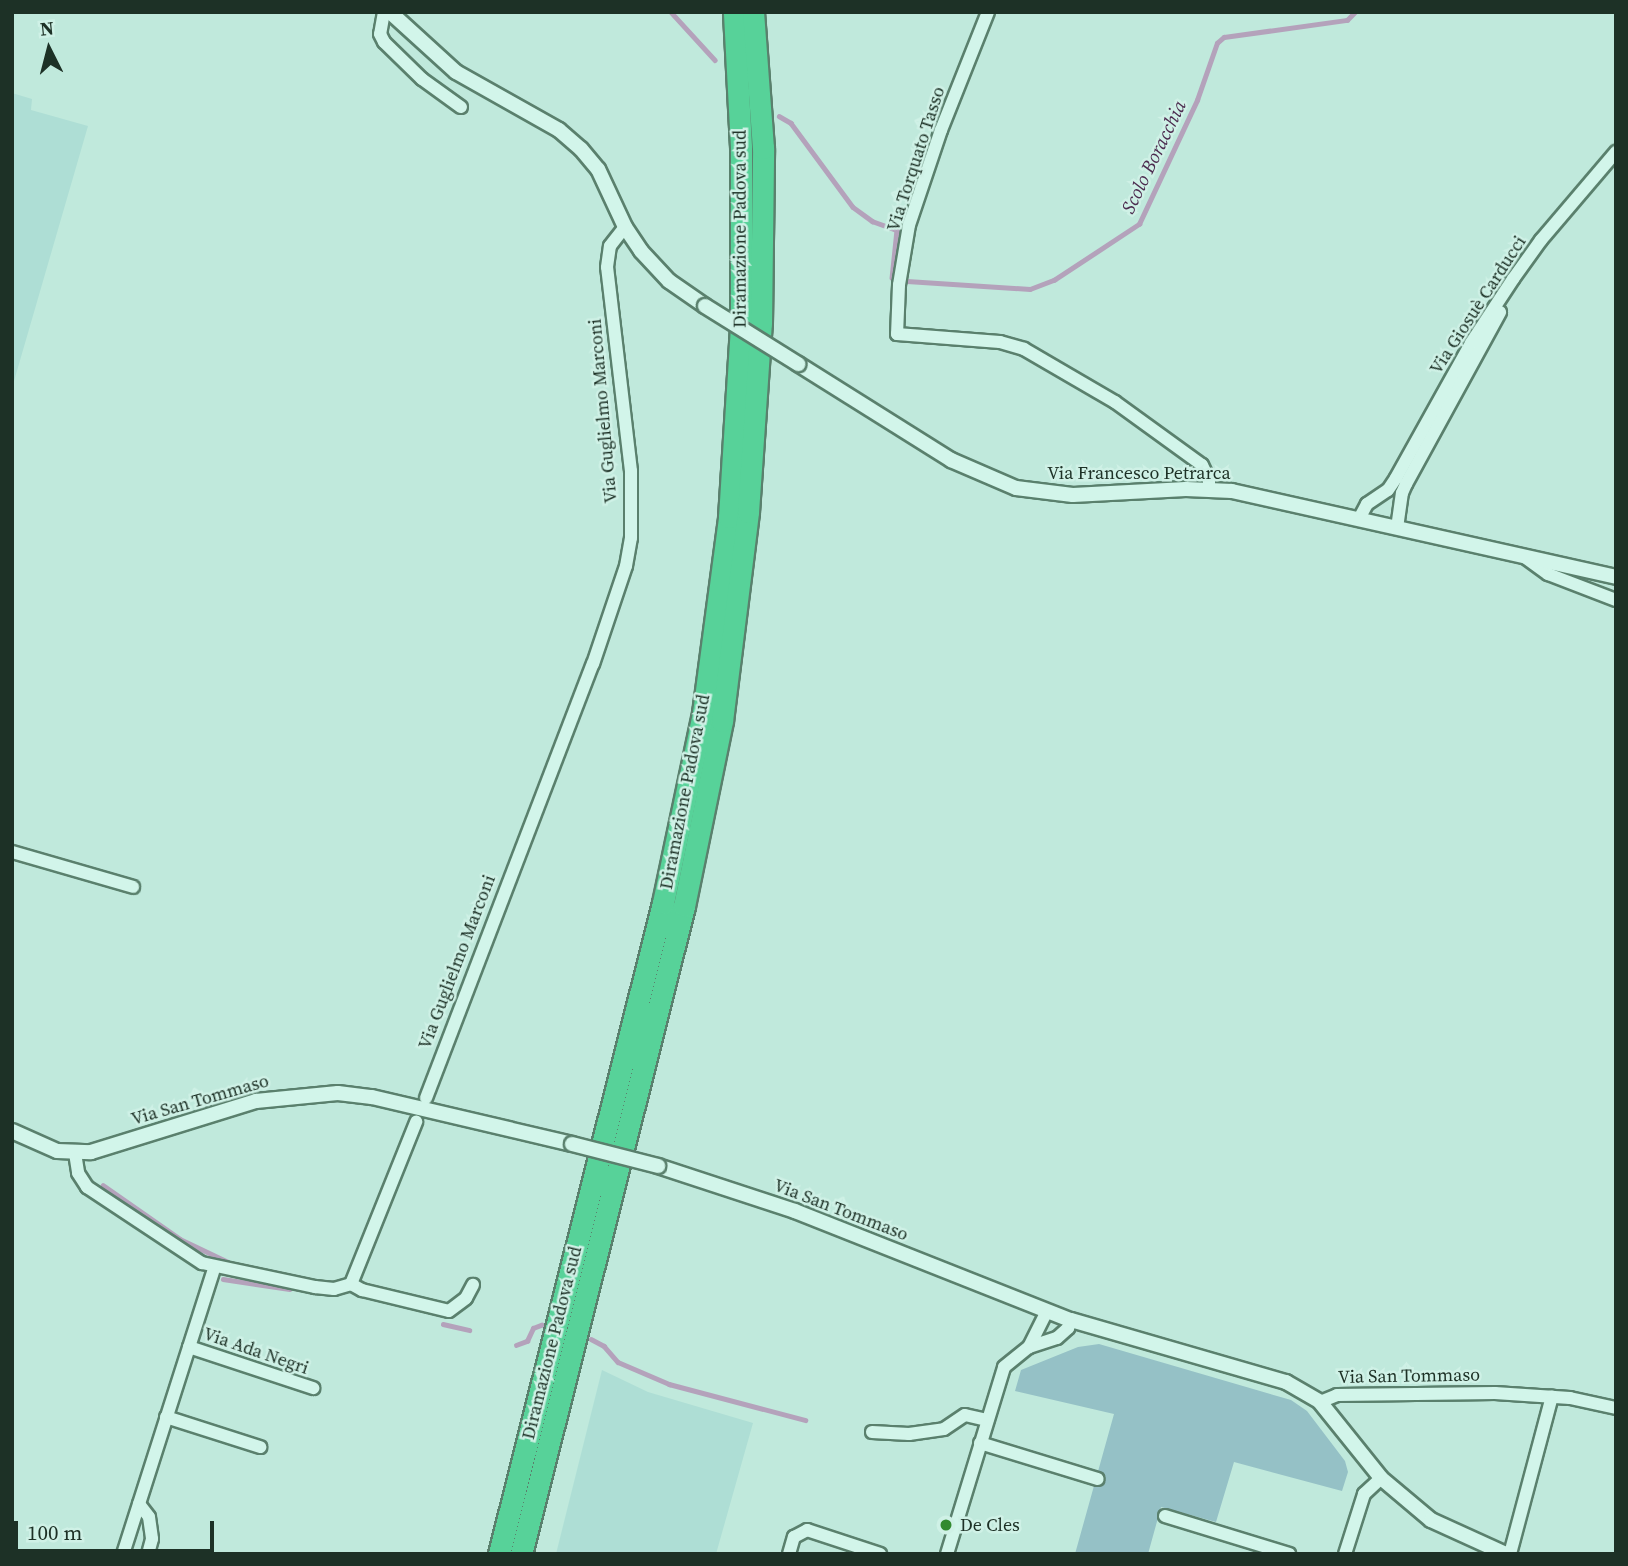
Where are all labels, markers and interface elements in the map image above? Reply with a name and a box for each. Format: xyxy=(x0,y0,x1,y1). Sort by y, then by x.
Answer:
north arrow xyxy=(14,14,84,84)
text: N xyxy=(39,14,55,42)
street label: Via Torquato Tasso xyxy=(882,84,950,234)
water label: Scolo Boracchia xyxy=(1117,97,1191,217)
street label: Diramazione Padova sud xyxy=(729,130,751,328)
street label: Via Giosuè Carducci xyxy=(1425,232,1531,378)
street label: Via Guglielmo Marconi xyxy=(584,318,622,504)
street label: Via Francesco Petrarca xyxy=(1047,462,1231,484)
street label: Diramazione Padova sud xyxy=(655,693,715,891)
street label: Via Guglielmo Marconi xyxy=(414,872,500,1052)
street label: Via San Tommaso xyxy=(129,1070,271,1130)
street label: Via San Tommaso xyxy=(771,1174,911,1246)
street label: Diramazione Padova sud xyxy=(518,1244,586,1442)
street label: Via Ada Negri xyxy=(201,1323,311,1379)
street label: Via San Tommaso xyxy=(1338,1364,1480,1388)
scale bar xyxy=(18,1506,217,1550)
place label: De Cles xyxy=(960,1514,1020,1536)
marker: De Cles xyxy=(938,1517,954,1533)
text: 100 m xyxy=(27,1518,82,1547)

